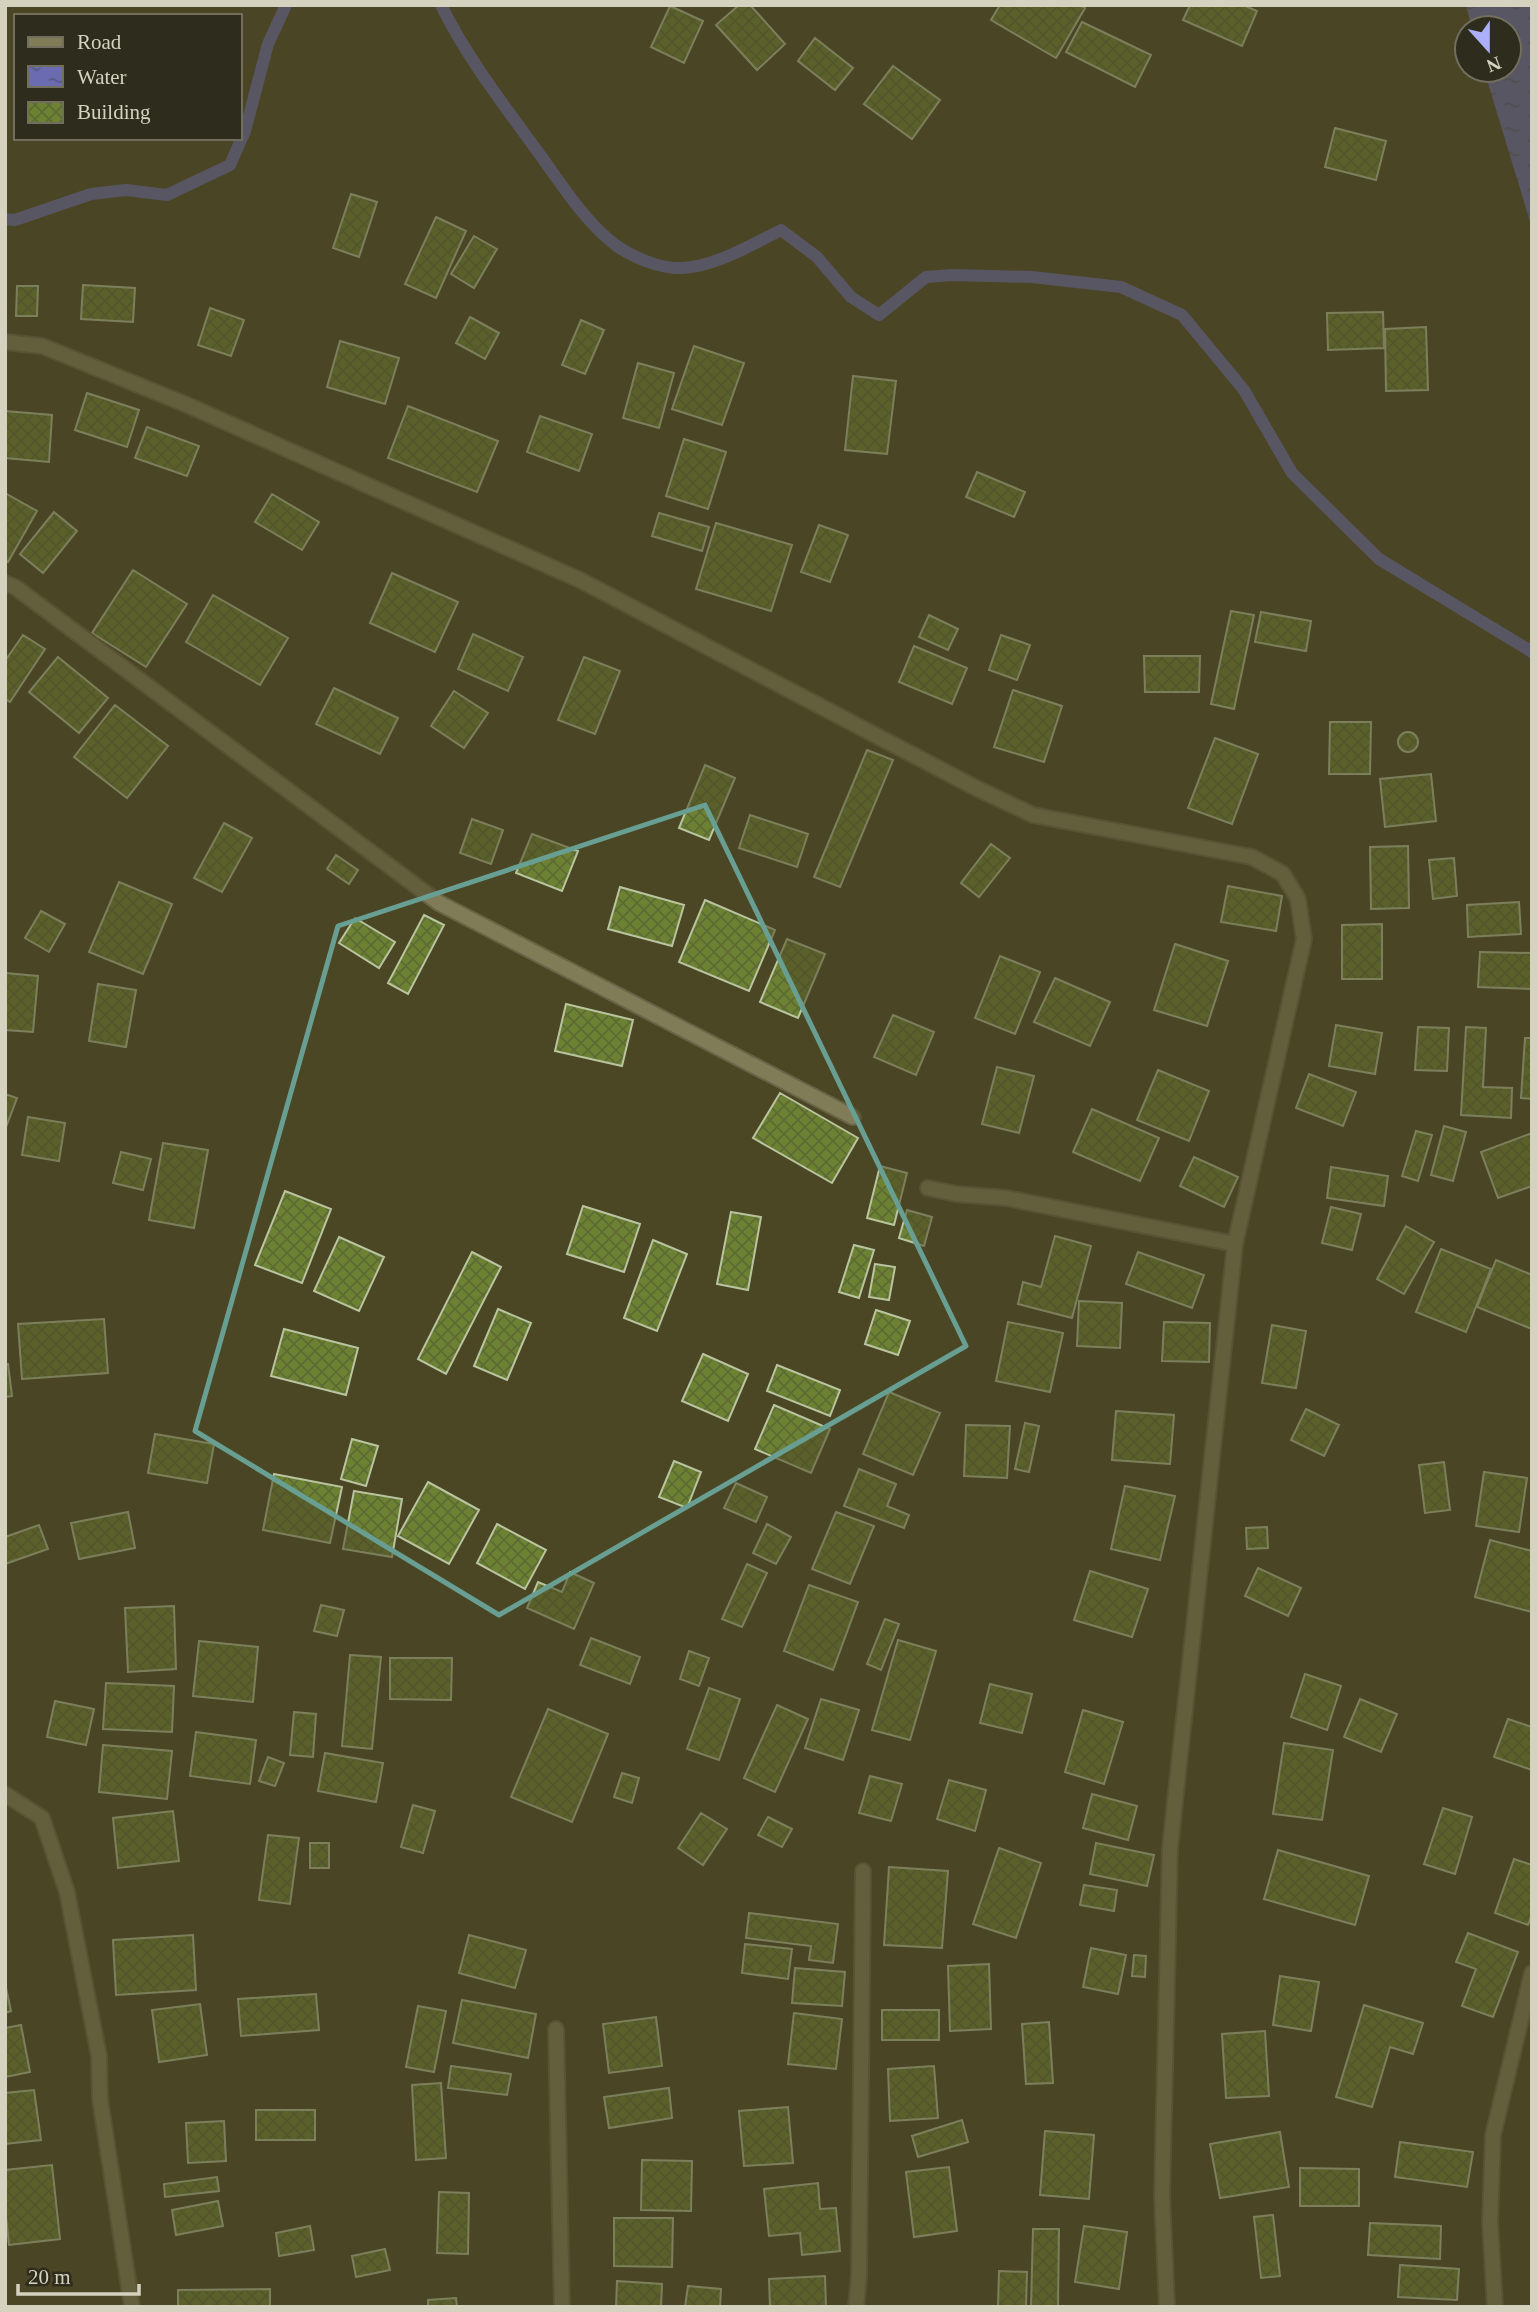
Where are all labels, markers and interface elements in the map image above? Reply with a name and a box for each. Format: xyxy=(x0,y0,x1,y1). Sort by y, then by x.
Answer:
legend xyxy=(14,14,242,140)
north arrow xyxy=(1453,14,1523,84)
text: Road xyxy=(77,30,122,54)
text: N xyxy=(1483,52,1504,77)
text: Water xyxy=(77,65,127,89)
text: Building xyxy=(77,100,151,124)
scale bar xyxy=(18,2252,138,2296)
text: 20 m xyxy=(28,2265,71,2289)

